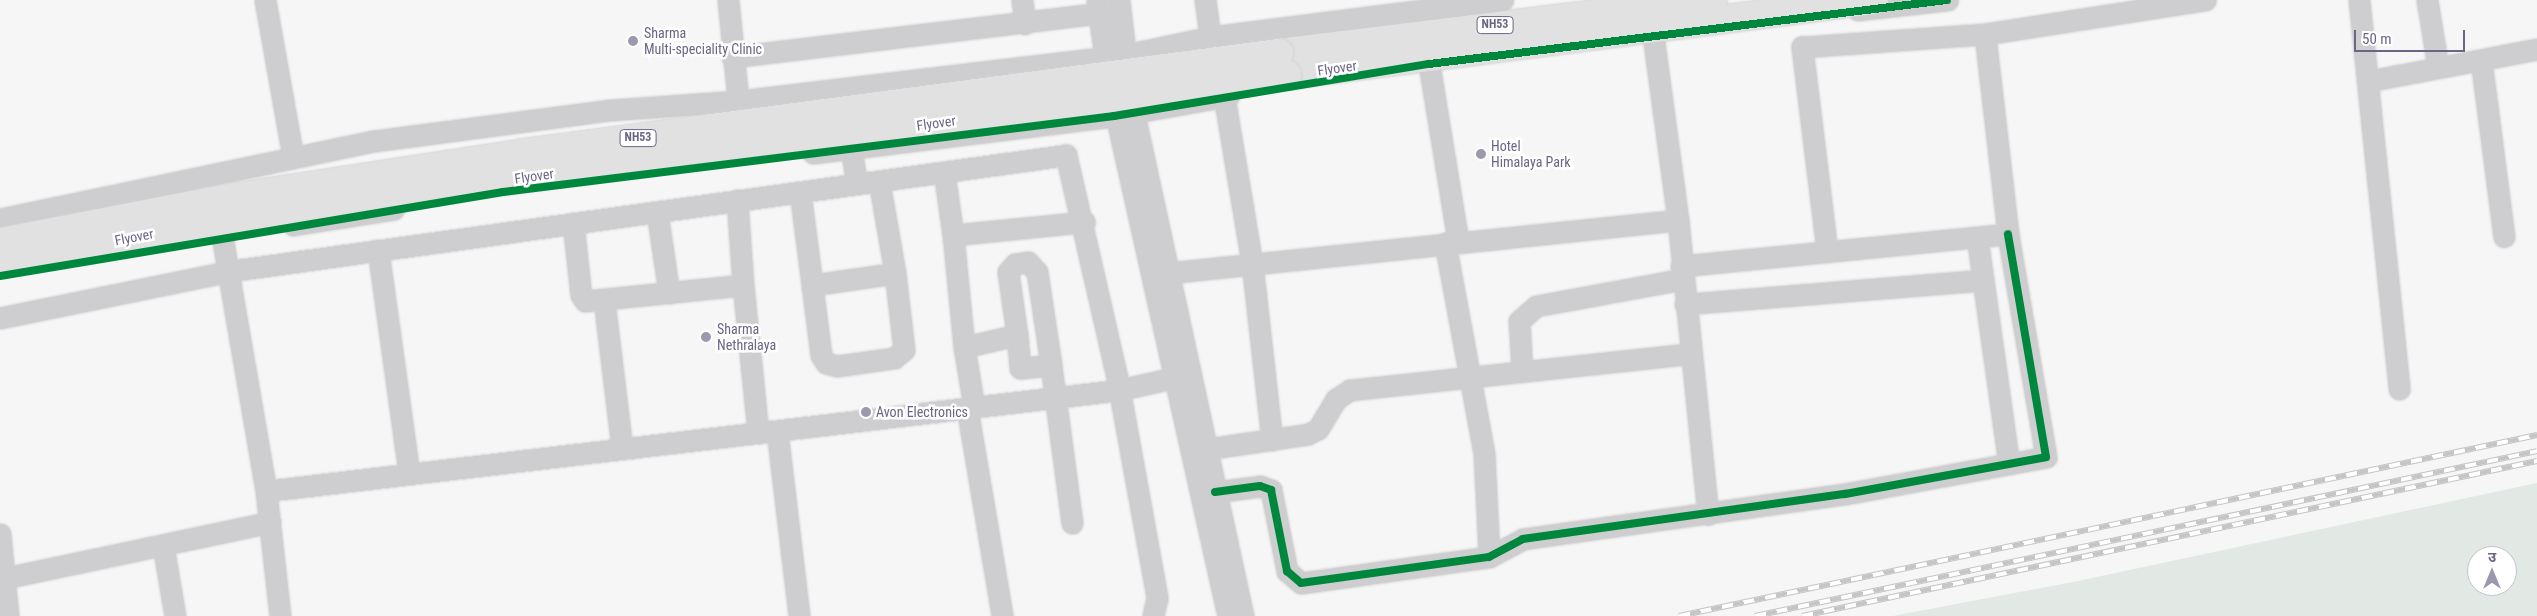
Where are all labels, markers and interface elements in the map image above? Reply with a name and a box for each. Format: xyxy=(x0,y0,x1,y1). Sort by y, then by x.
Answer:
road number: NH53 xyxy=(1476,16,1514,34)
scale bar xyxy=(2357,20,2468,52)
place label: Sharma Multi-speciality Clinic xyxy=(644,25,762,58)
text: 50 m xyxy=(2362,30,2392,48)
marker: Sharma Multi-speciality Clinic xyxy=(626,34,640,48)
street label: Flyover xyxy=(1316,57,1358,79)
street label: Flyover xyxy=(915,112,957,134)
road number: NH53 xyxy=(619,128,657,148)
place label: Hotel Himalaya Park xyxy=(1491,138,1571,170)
marker: Hotel Himalaya Park xyxy=(1475,148,1487,160)
street label: Flyover xyxy=(513,165,555,187)
street label: Flyover xyxy=(113,225,155,249)
place label: Sharma Nethralaya xyxy=(717,321,776,354)
marker: Sharma Nethralaya xyxy=(699,330,713,344)
place label: Avon Electronics xyxy=(876,404,968,420)
marker: Avon Electronics xyxy=(860,406,872,418)
north arrow xyxy=(2467,546,2517,596)
text: उ xyxy=(2488,549,2496,565)

